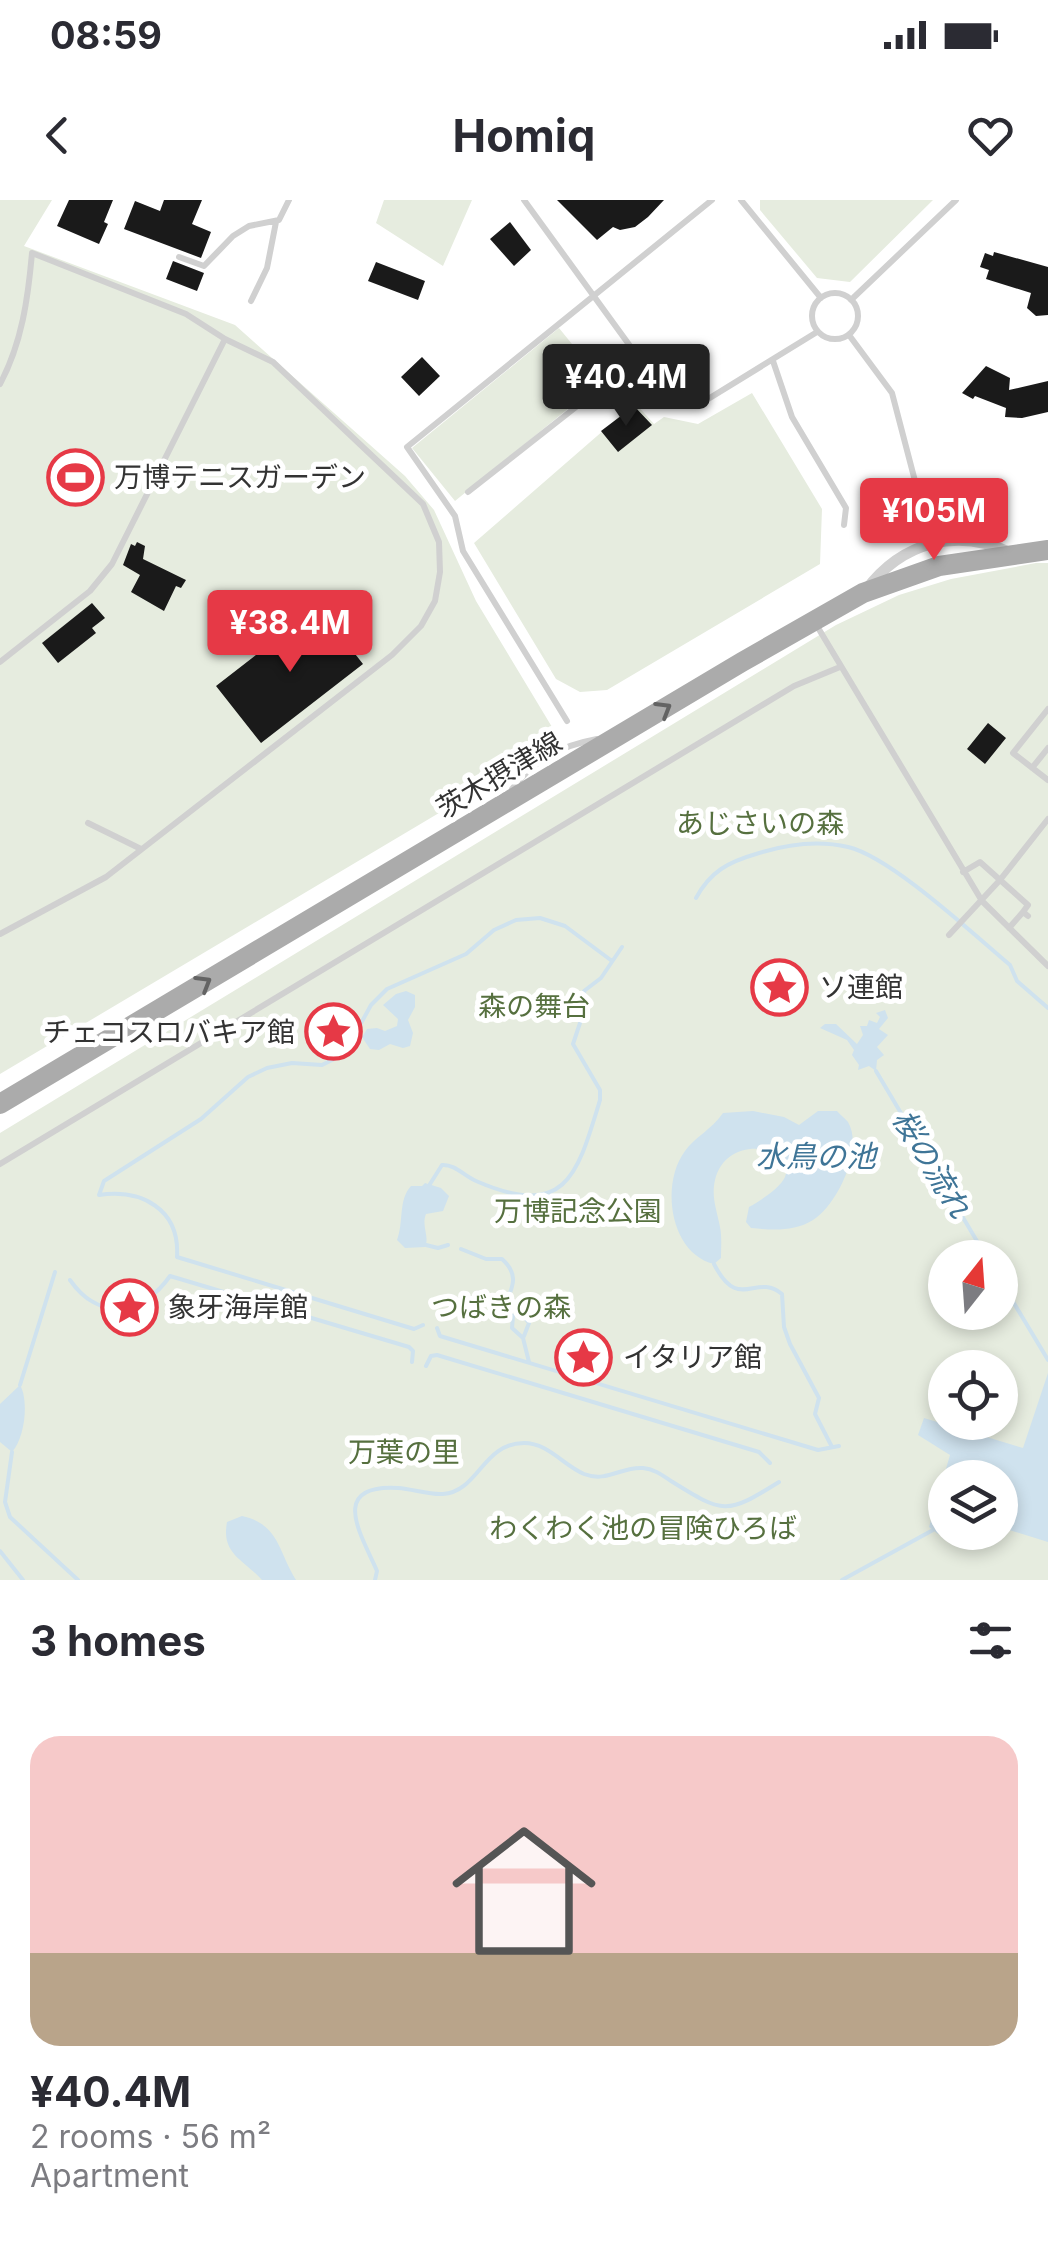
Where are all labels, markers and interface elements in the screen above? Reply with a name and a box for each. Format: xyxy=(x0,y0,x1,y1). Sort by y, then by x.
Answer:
text: 08:59 xyxy=(50,12,162,58)
icon: back xyxy=(30,108,85,163)
text: Homiq xyxy=(453,108,595,163)
icon: heart xyxy=(963,108,1018,163)
pin: ¥40.4M xyxy=(545,344,707,429)
text: ¥40.4M xyxy=(565,357,687,396)
sports icon: 万博テニスガーデン xyxy=(45,447,105,507)
place label: 万博テニスガーデン xyxy=(114,460,366,494)
pin: ¥105M xyxy=(864,478,1004,563)
text: ¥105M xyxy=(882,491,986,530)
pin: ¥38.4M xyxy=(209,590,371,675)
text: ¥38.4M xyxy=(229,603,351,642)
one-way arrow xyxy=(653,702,671,721)
street label: 茨木摂津線 xyxy=(430,724,568,826)
park label: あじさいの森 xyxy=(676,806,844,840)
place icon: ソ連館 xyxy=(750,957,810,1017)
place label: ソ連館 xyxy=(819,970,903,1004)
one-way arrow xyxy=(193,976,211,995)
park label: 森の舞台 xyxy=(478,989,590,1023)
place icon: チェコスロバキア館 xyxy=(304,1002,364,1062)
place label: チェコスロバキア館 xyxy=(43,1015,295,1049)
water label: 桜の流れ xyxy=(886,1103,979,1225)
water label: 水鳥の池 xyxy=(756,1138,879,1174)
park label: 万博記念公園 xyxy=(494,1194,662,1228)
north arrow xyxy=(928,1240,1018,1330)
map controls xyxy=(928,1240,1018,1550)
place icon: 象牙海岸館 xyxy=(99,1277,159,1337)
place label: 象牙海岸館 xyxy=(168,1290,308,1324)
park label: つばきの森 xyxy=(431,1290,571,1324)
place icon: イタリア館 xyxy=(554,1327,614,1387)
place label: イタリア館 xyxy=(623,1340,762,1374)
button: locate xyxy=(928,1350,1018,1440)
park label: 万葉の里 xyxy=(348,1435,460,1469)
button: layers xyxy=(928,1460,1018,1550)
park label: わくわく池の冒険ひろば xyxy=(489,1511,797,1545)
icon: filters xyxy=(963,1613,1018,1668)
text: 3 homes xyxy=(30,1615,206,1666)
icon: home xyxy=(434,1801,614,1981)
text: ¥40.4M xyxy=(30,2066,191,2117)
text: 2 rooms · 56 m² xyxy=(30,2117,271,2156)
text: Apartment xyxy=(30,2156,189,2195)

